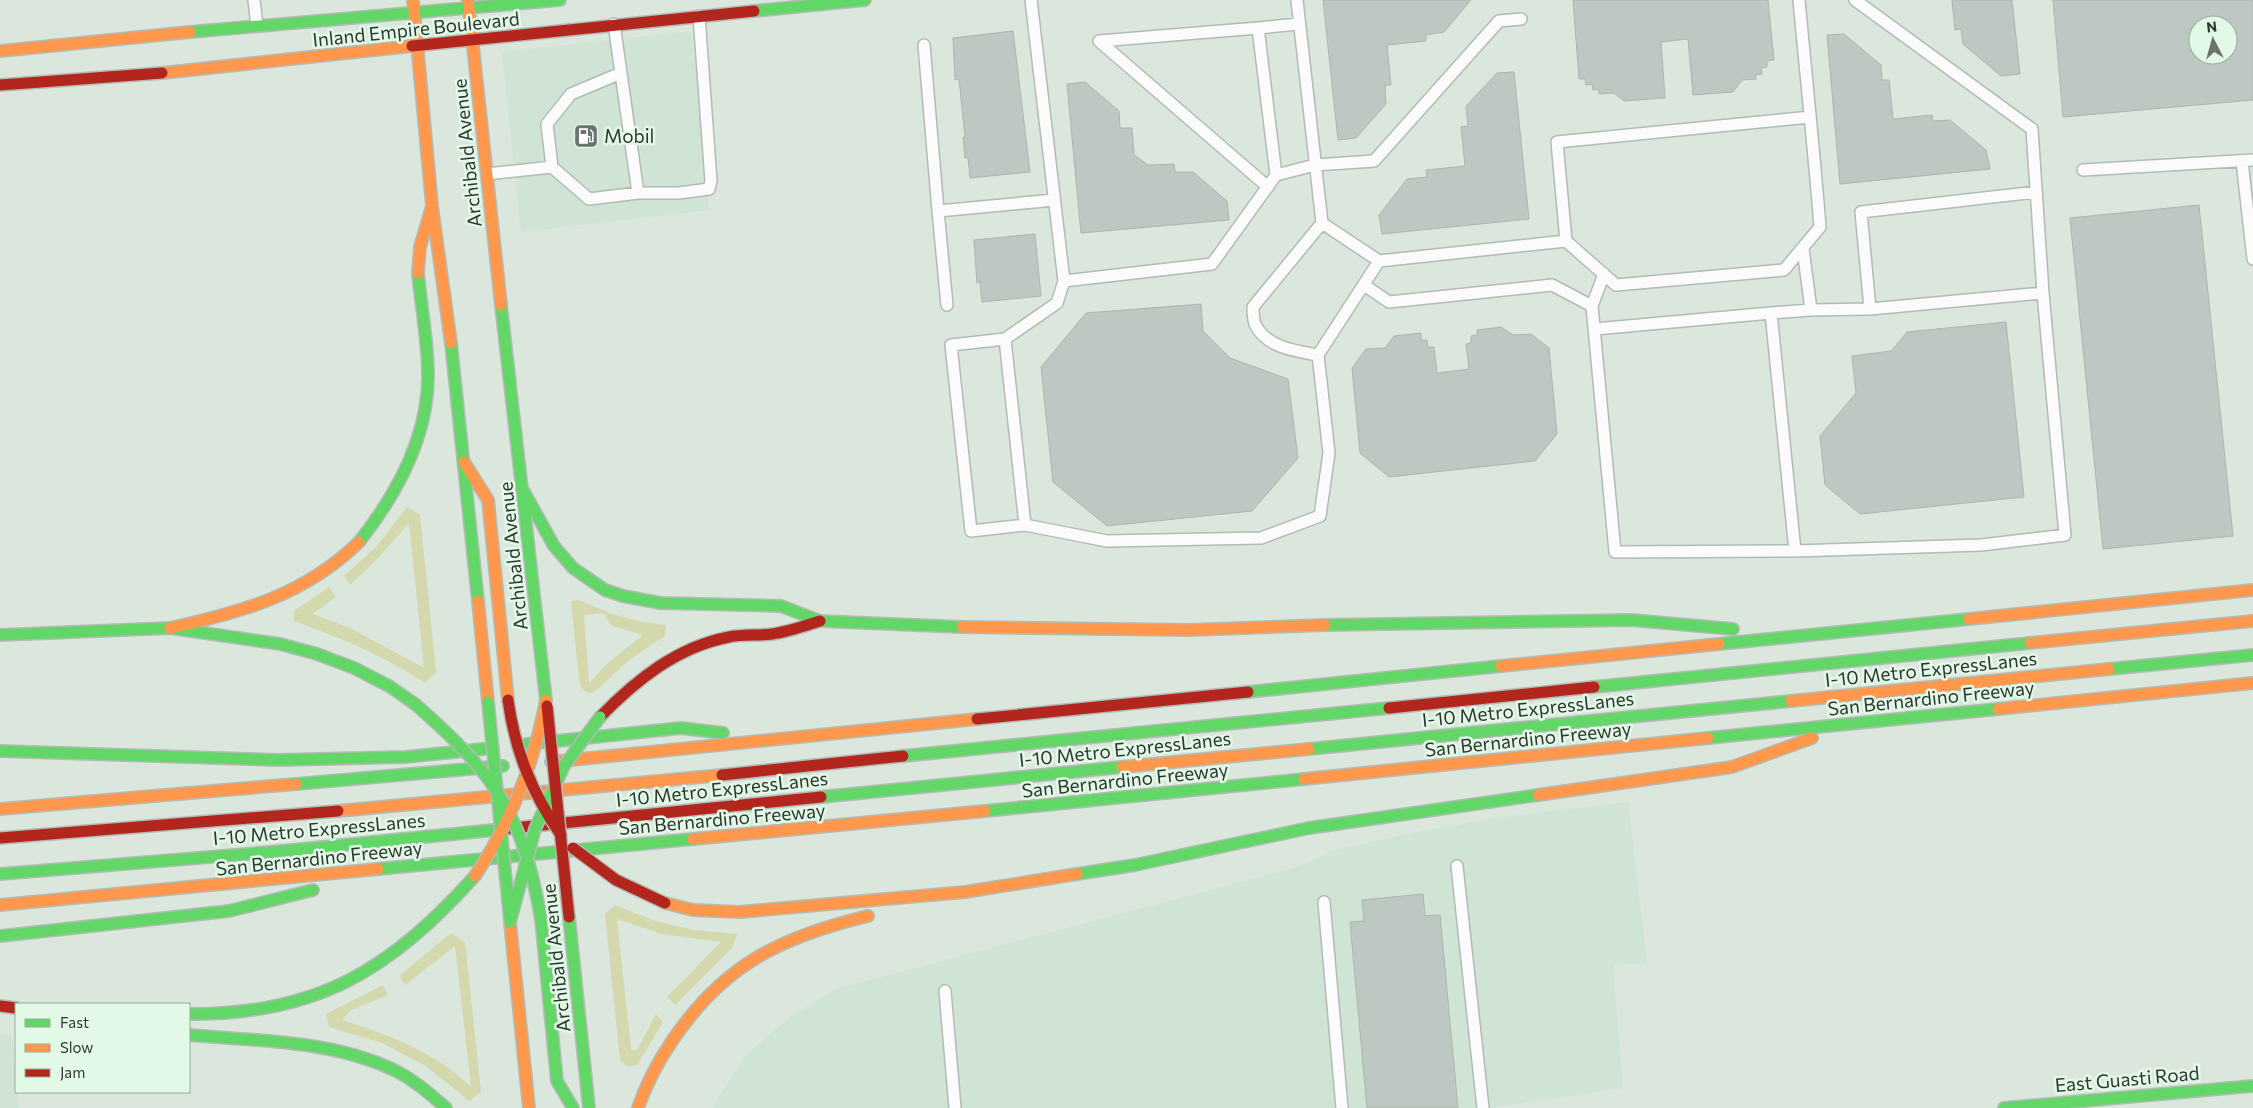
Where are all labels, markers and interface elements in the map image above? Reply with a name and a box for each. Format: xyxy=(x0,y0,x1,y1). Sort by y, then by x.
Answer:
street label: Inland Empire Boulevard xyxy=(311,6,521,51)
north arrow xyxy=(2188,15,2238,65)
text: N xyxy=(2205,18,2218,36)
street label: Archibald Avenue xyxy=(447,78,486,229)
fuel station icon: Mobil xyxy=(573,123,599,149)
place label: Mobil xyxy=(604,124,654,147)
street label: Archibald Avenue xyxy=(493,481,532,632)
street label: I-10 Metro ExpressLanes xyxy=(1824,646,2038,691)
street label: San Bernardino Freeway xyxy=(1827,675,2036,720)
street label: I-10 Metro ExpressLanes xyxy=(1421,686,1635,731)
street label: San Bernardino Freeway xyxy=(1424,716,1633,761)
street label: I-10 Metro ExpressLanes xyxy=(1018,726,1232,771)
street label: San Bernardino Freeway xyxy=(1021,757,1230,802)
street label: I-10 Metro ExpressLanes xyxy=(615,766,829,811)
street label: San Bernardino Freeway xyxy=(618,798,827,839)
street label: I-10 Metro ExpressLanes xyxy=(212,808,426,849)
street label: San Bernardino Freeway xyxy=(215,835,424,880)
street label: Archibald Avenue xyxy=(536,883,575,1034)
legend xyxy=(15,1003,190,1093)
text: Fast xyxy=(60,1013,89,1031)
text: Slow xyxy=(60,1038,93,1056)
street label: East Guasti Road xyxy=(2054,1061,2200,1096)
text: Jam xyxy=(60,1063,85,1081)

